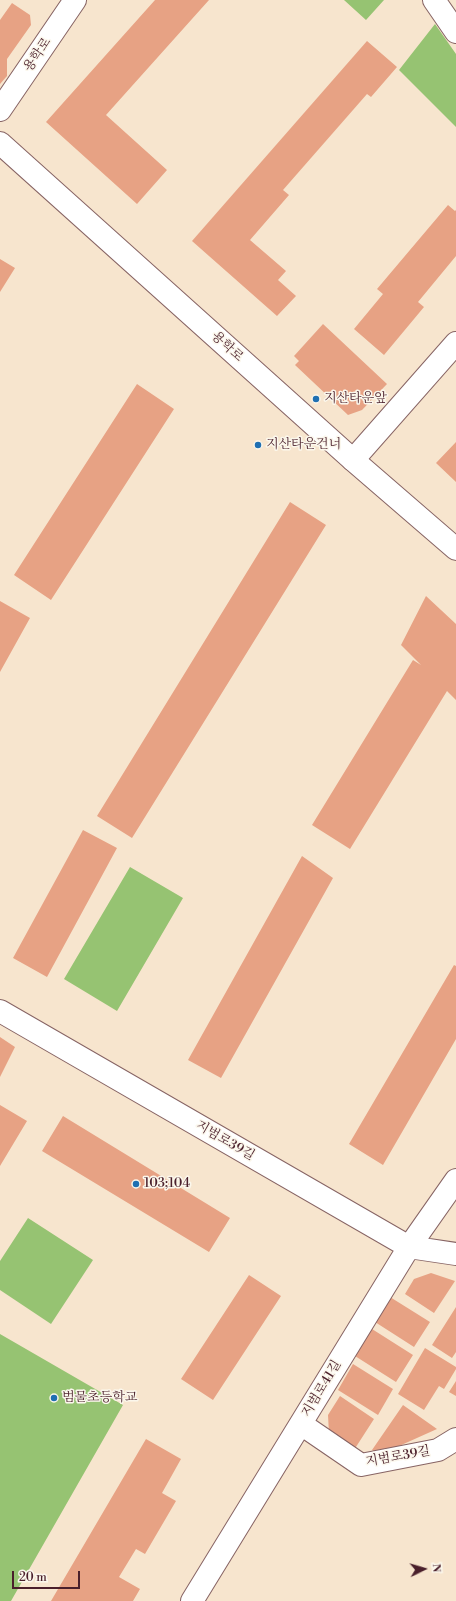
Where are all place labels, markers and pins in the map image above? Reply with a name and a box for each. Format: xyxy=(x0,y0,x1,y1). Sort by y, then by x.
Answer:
place label: 지산타운앞 xyxy=(324,391,387,407)
marker: 지산타운앞 xyxy=(311,394,321,404)
place label: 지산타운건너 xyxy=(266,437,341,453)
marker: 지산타운건너 xyxy=(253,440,263,450)
place label: 103;104 xyxy=(144,1176,190,1192)
marker: 103;104 xyxy=(131,1179,141,1189)
place label: 범물초등학교 xyxy=(62,1390,137,1406)
marker: 범물초등학교 xyxy=(49,1393,59,1403)

